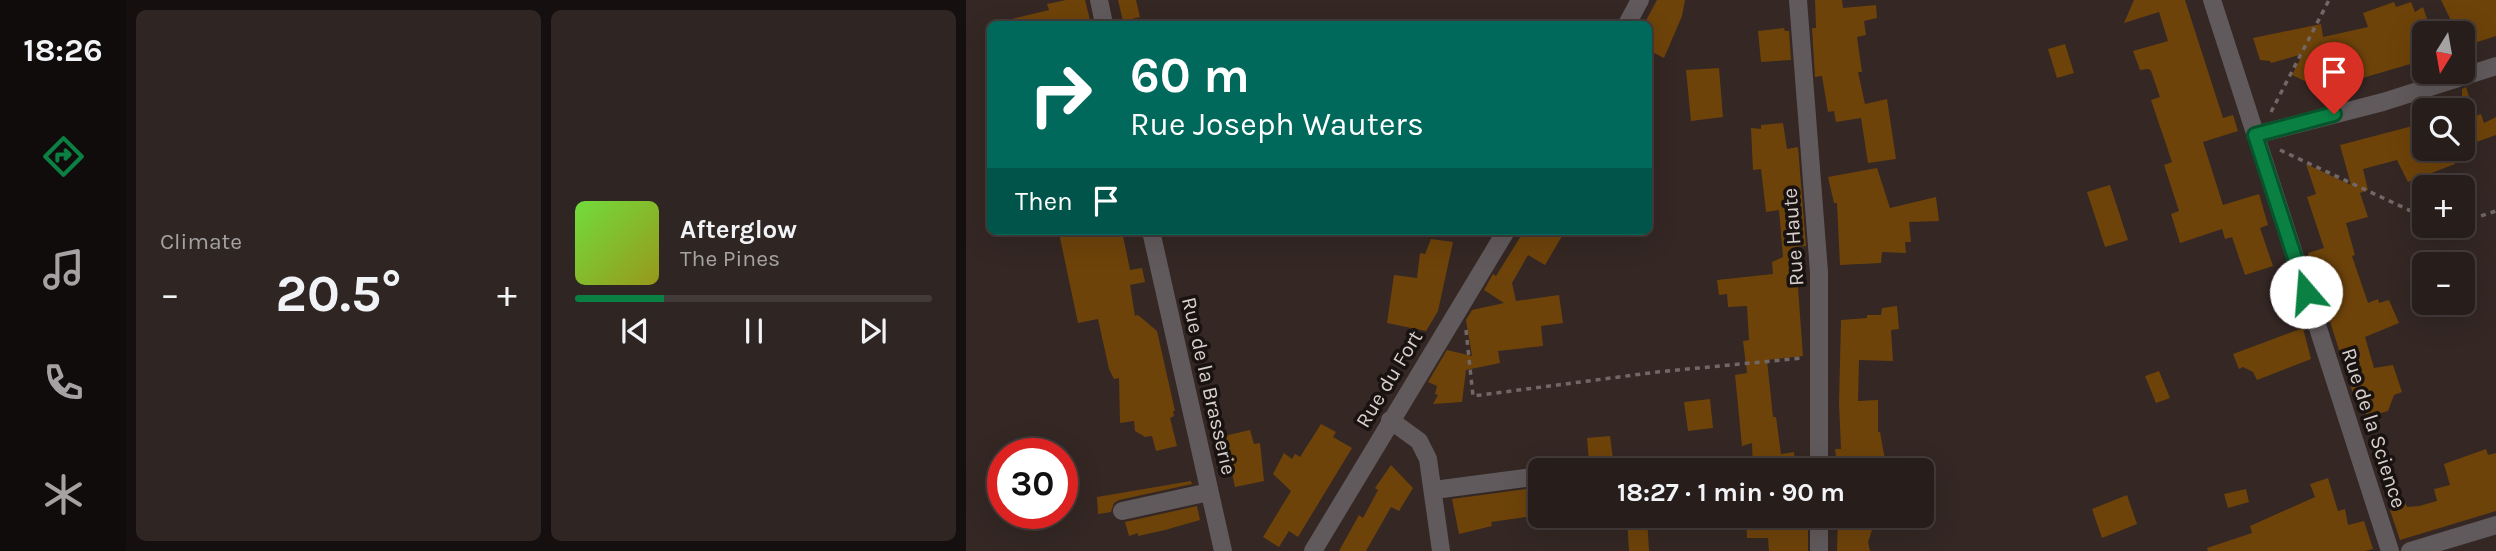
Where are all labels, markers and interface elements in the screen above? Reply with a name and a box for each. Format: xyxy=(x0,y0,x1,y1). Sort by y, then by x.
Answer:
north arrow xyxy=(2412,21,2474,84)
map controls xyxy=(2412,21,2475,315)
text: 18:26 xyxy=(23,32,103,69)
pin xyxy=(2304,42,2364,114)
text: 60 m xyxy=(1130,47,1250,104)
icon: right xyxy=(1015,49,1106,140)
icon: arrive xyxy=(2315,53,2353,91)
button: search xyxy=(2412,98,2475,161)
text: Rue Joseph Wauters xyxy=(1130,106,1424,143)
icon: directions xyxy=(39,132,88,181)
button: + xyxy=(2412,175,2475,238)
icon: arrive xyxy=(1087,182,1125,220)
text: Then xyxy=(1015,186,1073,217)
street label: Rue Haute xyxy=(1778,187,1808,287)
text: Afterglow xyxy=(680,214,797,245)
text: Climate xyxy=(160,228,242,255)
icon: music xyxy=(39,245,88,294)
text: The Pines xyxy=(680,245,780,272)
button: − xyxy=(2412,252,2475,315)
position arrow xyxy=(2269,255,2343,329)
text: 20.5° xyxy=(276,263,402,324)
text: − xyxy=(160,272,180,317)
text: + xyxy=(497,272,517,317)
street label: Rue de la Brasserie xyxy=(1177,295,1241,477)
icon: previous xyxy=(616,312,654,350)
icon: pause xyxy=(735,312,773,350)
icon: next xyxy=(854,312,892,350)
street label: Rue du Fort xyxy=(1351,326,1427,432)
street label: Rue de la Science xyxy=(2337,345,2411,511)
icon: phone xyxy=(39,358,88,407)
speed limit sign: 30 xyxy=(987,438,1078,529)
icon: climate xyxy=(39,470,88,519)
text: 18:27 · 1 min · 90 m xyxy=(1617,477,1845,508)

